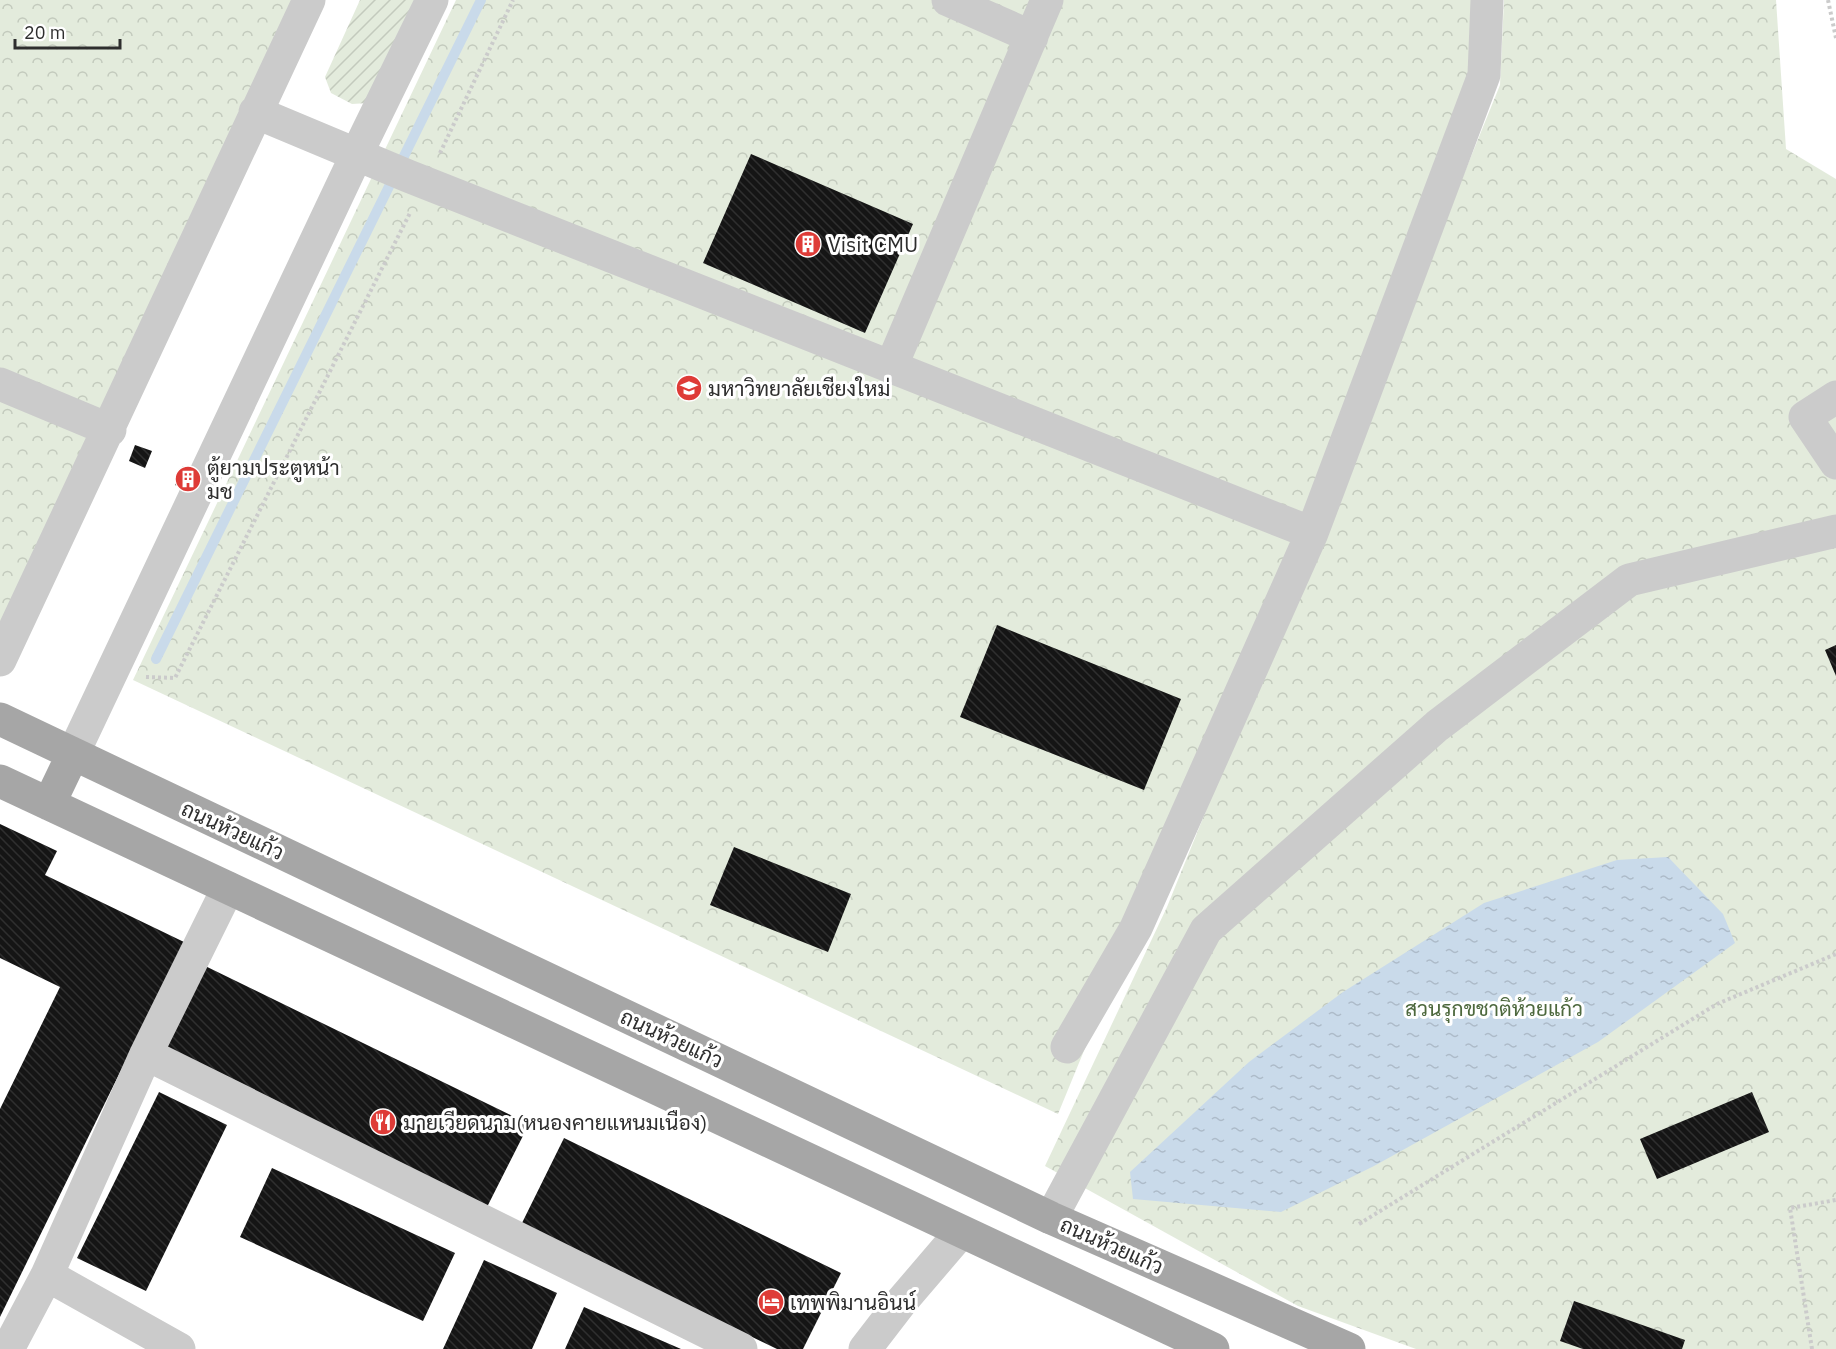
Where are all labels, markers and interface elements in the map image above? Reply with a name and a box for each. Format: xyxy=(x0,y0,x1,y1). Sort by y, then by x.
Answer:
scale bar xyxy=(15,12,120,50)
text: 20 m xyxy=(24,21,66,44)
building icon: Visit CMU xyxy=(793,229,823,259)
place label: Visit CMU xyxy=(828,230,918,258)
school or university icon: มหาวิทยาลัยเชียงใหม่ xyxy=(674,373,704,403)
place label: มหาวิทยาลัยเชียงใหม่ xyxy=(708,374,890,402)
place label: ตู้ยามประตูหน้า มช xyxy=(207,453,340,505)
building icon: ตู้ยามประตูหน้า มช xyxy=(173,464,203,494)
street label: ถนนห้วยแก้ว xyxy=(177,794,289,866)
park label: สวนรุกขชาติห้วยแก้ว xyxy=(1405,994,1583,1023)
street label: ถนนห้วยแก้ว xyxy=(616,1002,728,1074)
restaurant icon: มายเวียดนาม(หนองคายแหนมเนือง) xyxy=(368,1107,398,1137)
place label: มายเวียดนาม(หนองคายแหนมเนือง) xyxy=(403,1108,707,1136)
street label: ถนนห้วยแก้ว xyxy=(1056,1210,1168,1280)
hotel icon: เทพพิมานอินน์ xyxy=(756,1287,786,1317)
place label: เทพพิมานอินน์ xyxy=(790,1288,916,1316)

